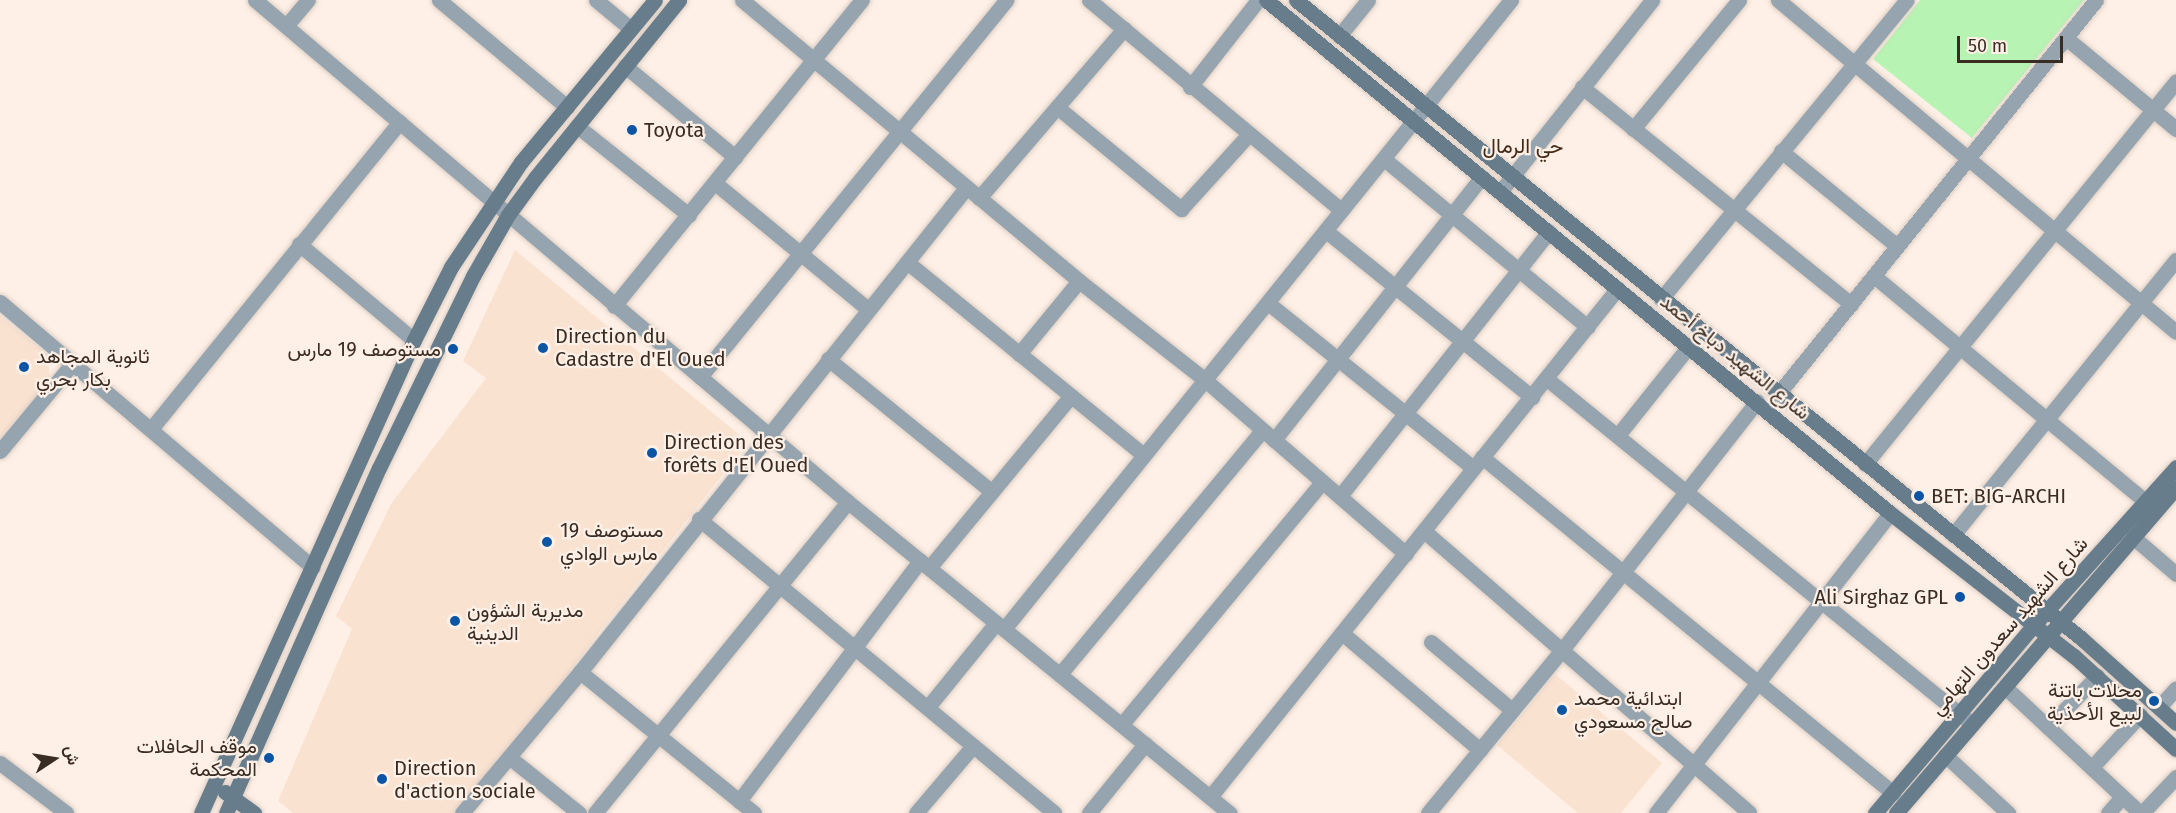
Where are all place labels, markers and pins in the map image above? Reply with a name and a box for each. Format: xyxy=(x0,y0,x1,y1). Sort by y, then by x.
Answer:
place label: Toyota xyxy=(644,118,704,142)
marker: Toyota xyxy=(625,123,639,137)
place label: Direction du Cadastre d'El Oued xyxy=(555,324,726,371)
place label: مستوصف 19 مارس xyxy=(287,337,441,361)
marker: Direction du Cadastre d'El Oued xyxy=(536,341,550,355)
marker: مستوصف 19 مارس xyxy=(446,342,460,356)
place label: ثانوية المجاهد بكار بحري xyxy=(36,344,150,391)
marker: ثانوية المجاهد بكار بحري xyxy=(17,360,31,374)
place label: Direction des forêts d'El Oued xyxy=(664,430,808,477)
marker: Direction des forêts d'El Oued xyxy=(645,446,659,460)
place label: BET: BIG-ARCHI xyxy=(1931,484,2066,508)
marker: BET: BIG-ARCHI xyxy=(1912,489,1926,503)
place label: مستوصف 19 مارس الوادي xyxy=(560,518,663,565)
marker: مستوصف 19 مارس الوادي xyxy=(538,533,556,551)
place label: Ali Sirghaz GPL xyxy=(1815,585,1948,609)
marker: Ali Sirghaz GPL xyxy=(1953,590,1967,604)
place label: مديرية الشؤون الدينية xyxy=(467,598,583,645)
marker: مديرية الشؤون الدينية xyxy=(448,614,462,628)
place label: محلات باتنة لبيع الأحذية xyxy=(2047,678,2142,725)
place label: ابتدائية محمد صالح مسعودي xyxy=(1574,686,1692,733)
marker: محلات باتنة لبيع الأحذية xyxy=(2147,694,2161,708)
marker: ابتدائية محمد صالح مسعودي xyxy=(1555,703,1569,717)
place label: موقف الحافلات المحكمة xyxy=(136,734,257,781)
marker: موقف الحافلات المحكمة xyxy=(262,751,276,765)
place label: Direction d'action sociale xyxy=(394,756,536,803)
marker: Direction d'action sociale xyxy=(375,772,389,786)

